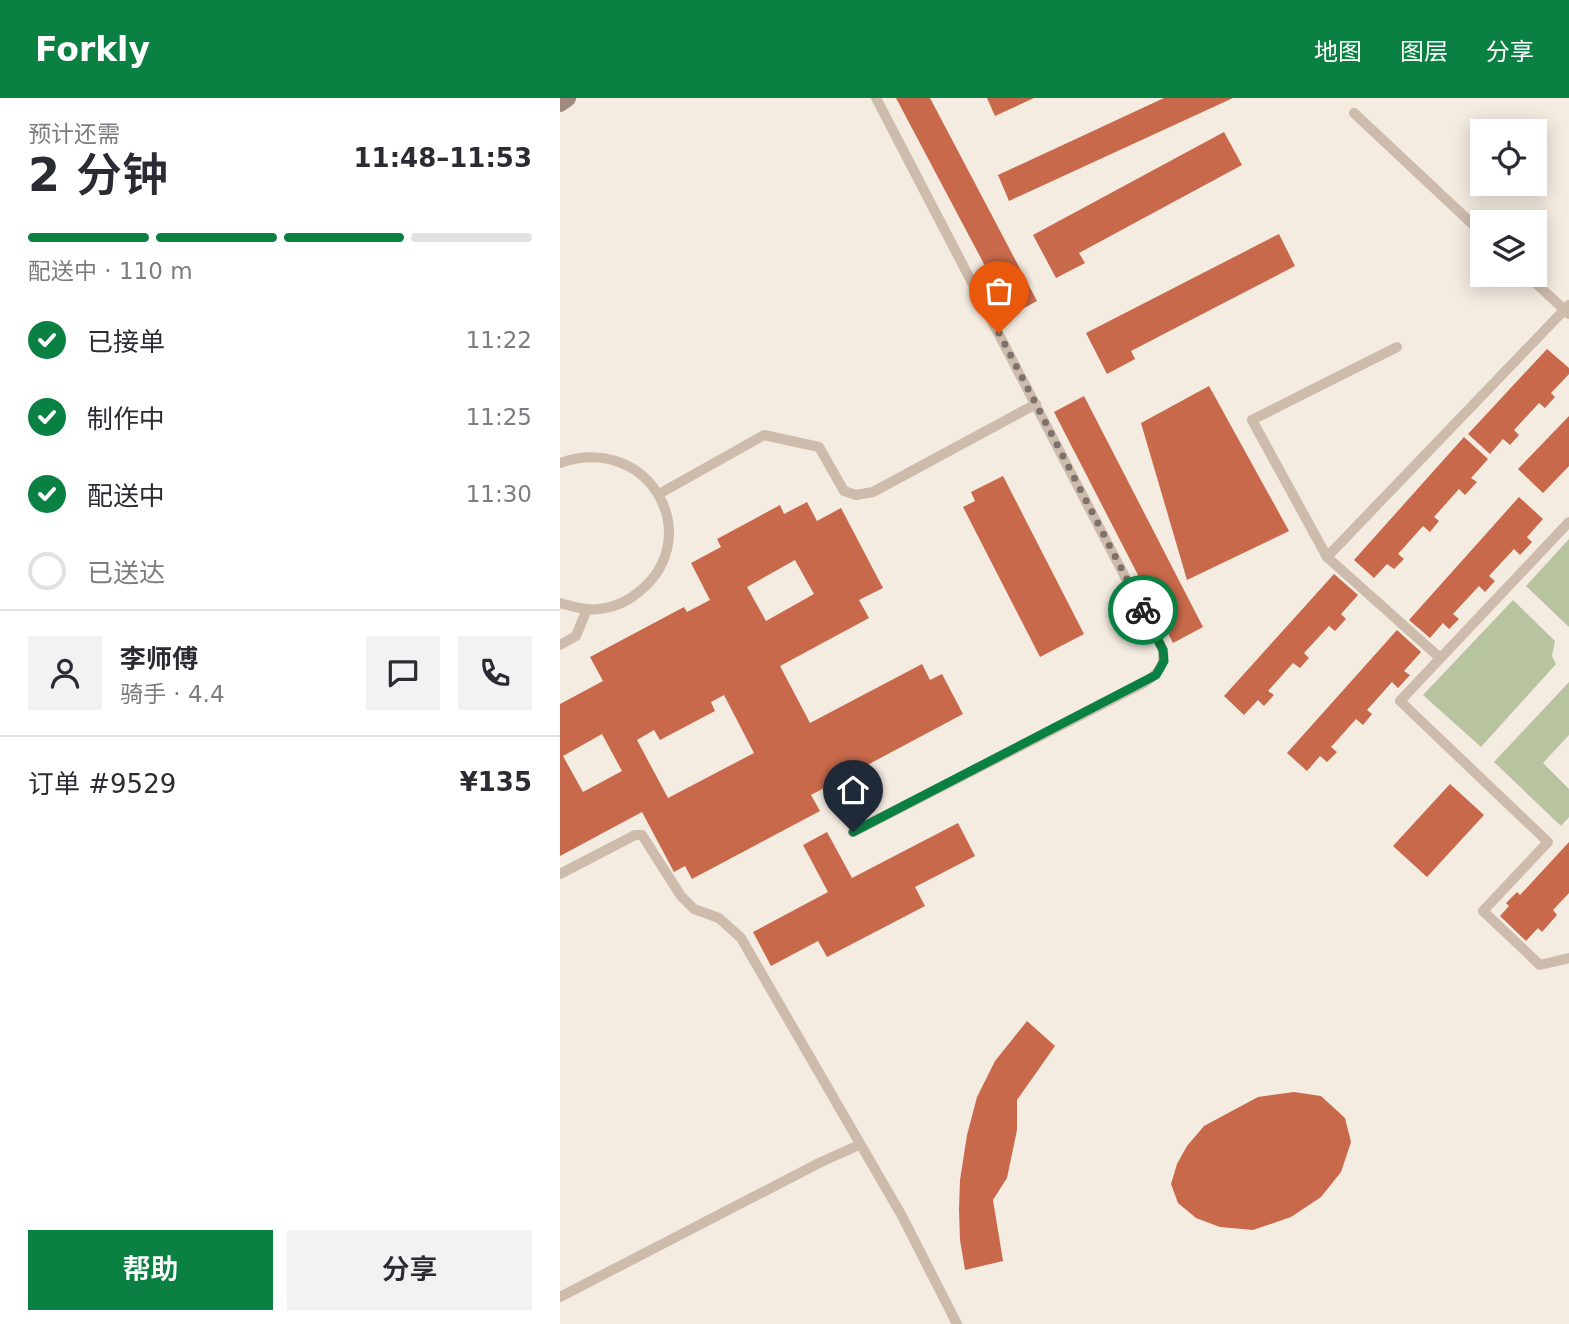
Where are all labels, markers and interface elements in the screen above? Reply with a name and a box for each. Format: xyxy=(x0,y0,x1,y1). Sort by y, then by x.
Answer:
text: Forkly xyxy=(35,30,150,69)
text: 地图 xyxy=(1314,38,1362,66)
text: 图层 xyxy=(1400,38,1448,66)
text: 分享 xyxy=(1486,38,1534,66)
map controls xyxy=(1470,119,1547,287)
button: locate xyxy=(1470,119,1547,196)
text: 预计还需 xyxy=(28,121,120,147)
text: 11:48–11:53 xyxy=(353,143,532,173)
text: 2 分钟 xyxy=(28,148,168,202)
button: layers xyxy=(1470,210,1547,287)
text: 配送中 · 110 m xyxy=(28,258,193,284)
pin xyxy=(969,261,1029,333)
icon: bag xyxy=(980,272,1018,310)
icon: check xyxy=(28,321,66,359)
text: 已接单 xyxy=(87,327,165,357)
text: 11:22 xyxy=(466,327,532,353)
icon: check xyxy=(28,398,66,436)
text: 制作中 xyxy=(87,404,165,434)
text: 11:25 xyxy=(466,404,532,430)
icon: check xyxy=(28,475,66,513)
text: 配送中 xyxy=(87,481,165,511)
text: 11:30 xyxy=(466,481,532,507)
text: 已送达 xyxy=(87,558,165,588)
courier xyxy=(1108,575,1178,645)
icon: bike xyxy=(1124,591,1162,629)
button: person xyxy=(28,636,102,710)
button: chat xyxy=(366,636,440,710)
button: phone xyxy=(458,636,532,710)
text: 李师傅 xyxy=(120,644,198,674)
text: 骑手 · 4.4 xyxy=(120,681,225,707)
pin xyxy=(823,760,883,832)
text: ¥135 xyxy=(460,767,532,797)
text: 订单 #9529 xyxy=(28,769,176,799)
icon: home xyxy=(834,771,872,809)
button: 帮助 xyxy=(28,1230,273,1310)
button: 分享 xyxy=(287,1230,532,1310)

